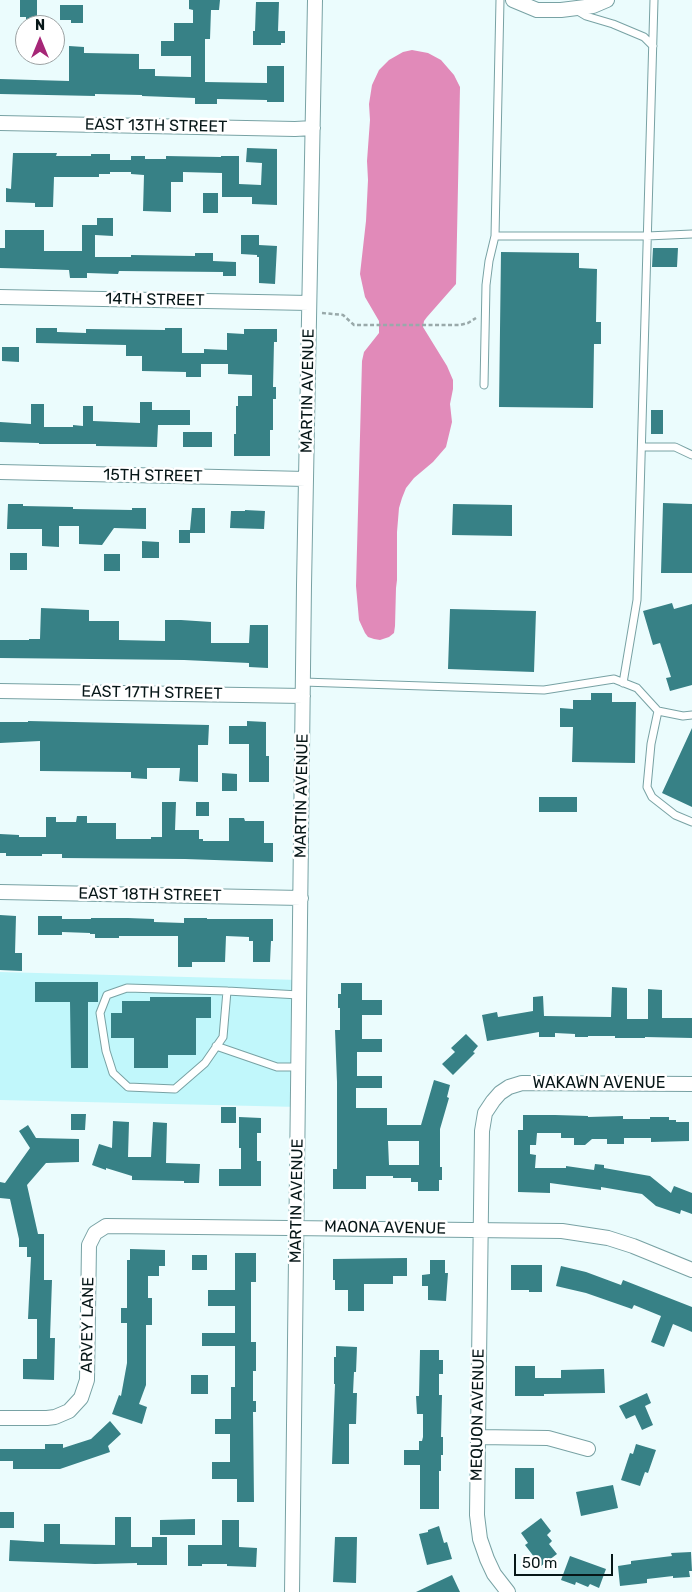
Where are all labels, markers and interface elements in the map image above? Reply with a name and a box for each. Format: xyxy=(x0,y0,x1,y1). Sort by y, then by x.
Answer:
north arrow xyxy=(15,15,65,65)
text: N xyxy=(35,17,45,34)
street label: EAST 13TH STREET xyxy=(85,115,227,137)
street label: 14TH STREET xyxy=(105,290,205,310)
street label: MARTIN AVENUE xyxy=(297,329,319,453)
street label: 15TH STREET xyxy=(103,466,203,486)
street label: EAST 17TH STREET xyxy=(81,682,223,704)
street label: MARTIN AVENUE xyxy=(291,734,313,858)
street label: EAST 18TH STREET xyxy=(78,884,222,906)
street label: WAKAWN AVENUE xyxy=(532,1073,666,1093)
street label: MARTIN AVENUE xyxy=(286,1139,308,1263)
street label: MAONA AVENUE xyxy=(324,1217,446,1239)
street label: ARVEY LANE xyxy=(78,1277,98,1373)
street label: MEQUON AVENUE xyxy=(467,1349,489,1481)
scale bar xyxy=(517,1544,616,1576)
text: 50 m xyxy=(522,1554,557,1572)

